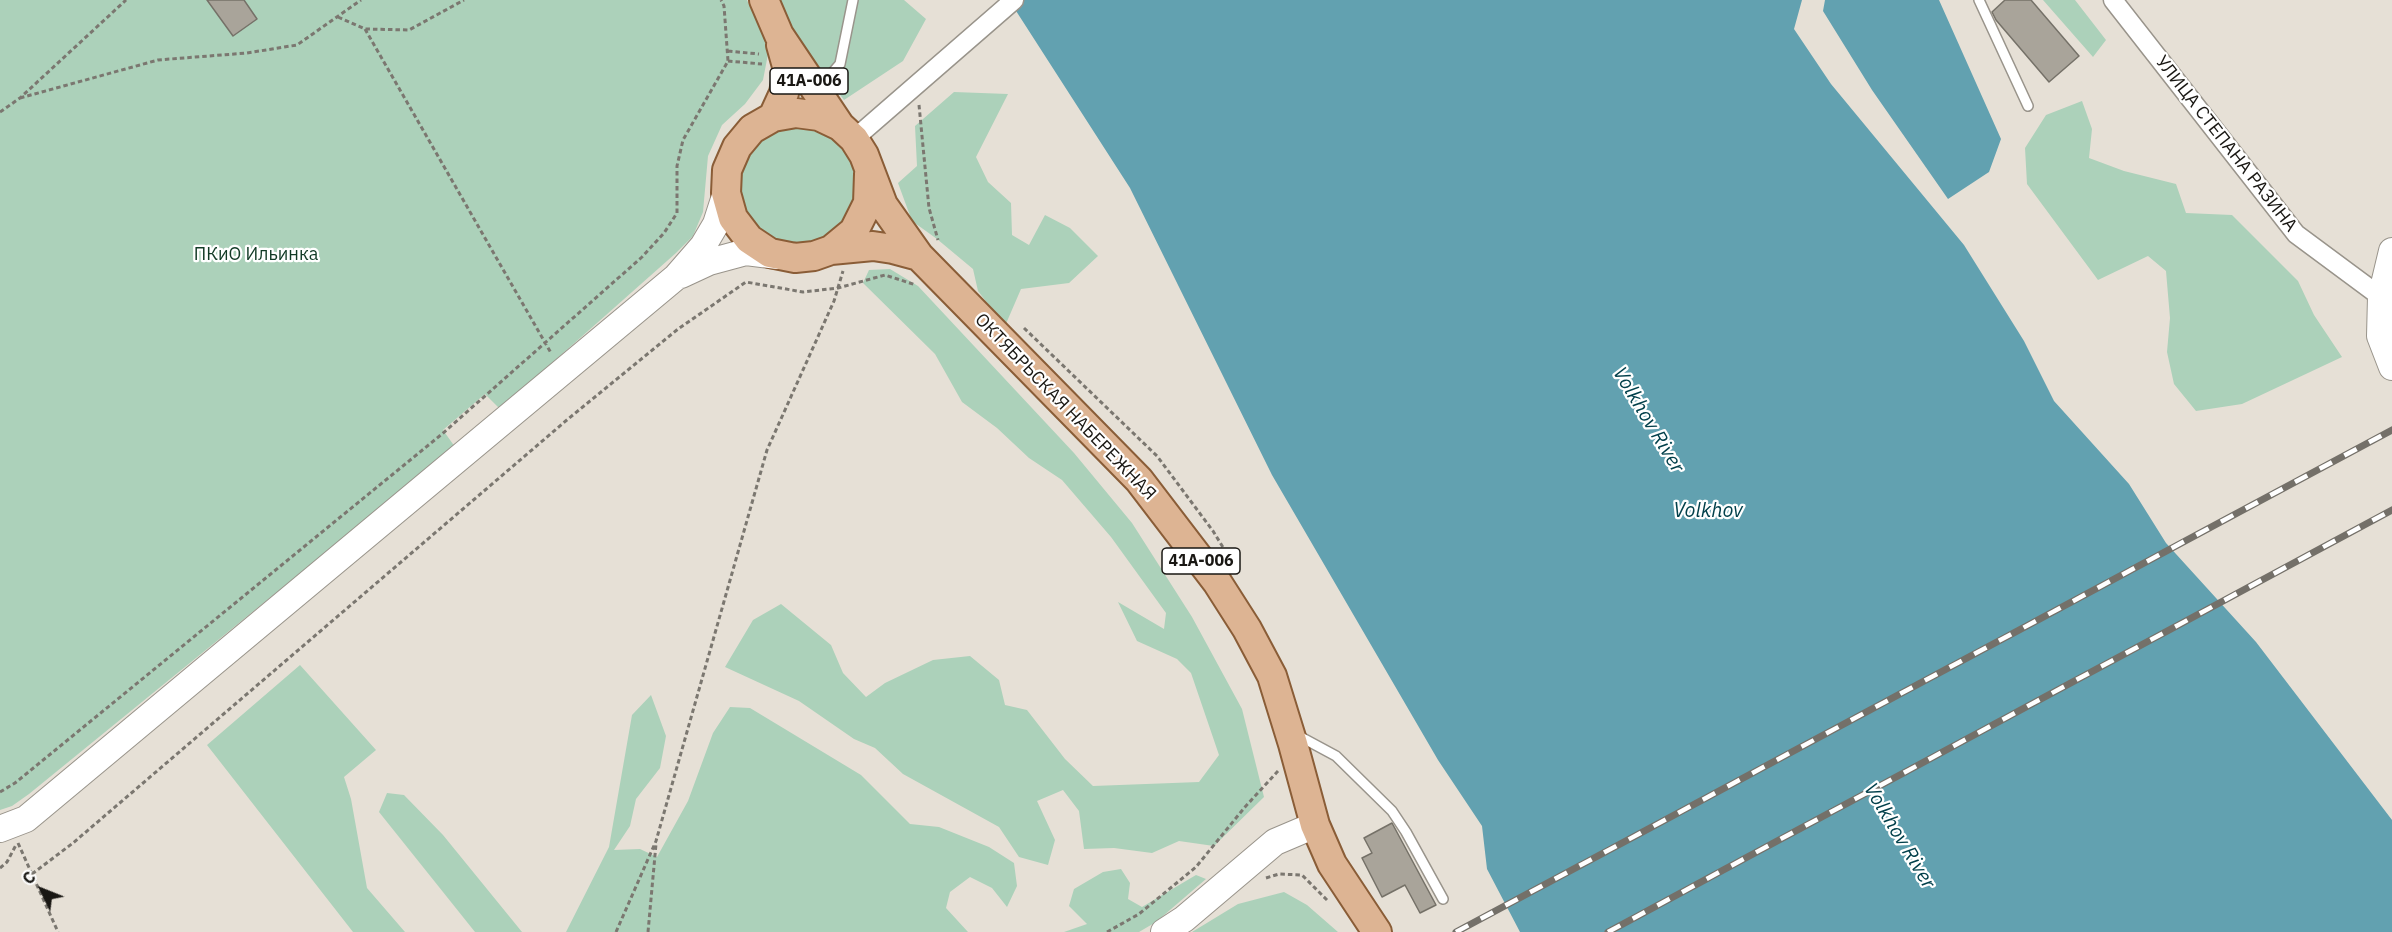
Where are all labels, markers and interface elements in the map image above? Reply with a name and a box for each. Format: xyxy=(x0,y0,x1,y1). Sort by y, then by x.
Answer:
street label: УЛИЦА СТЕПАНА РАЗИНА xyxy=(2151,52,2301,236)
road number: 41А-006 xyxy=(770,68,848,94)
park label: ПКиО Ильинка xyxy=(194,244,318,266)
street label: ОКТЯБРЬСКАЯ НАБЕРЕЖНАЯ xyxy=(970,309,1160,505)
water label: Volkhov River xyxy=(1607,363,1689,477)
water label: Volkhov xyxy=(1673,499,1743,523)
road number: 41А-006 xyxy=(1162,548,1240,574)
water label: Volkhov River xyxy=(1858,779,1940,893)
north arrow xyxy=(12,860,72,920)
text: С xyxy=(18,867,40,888)

